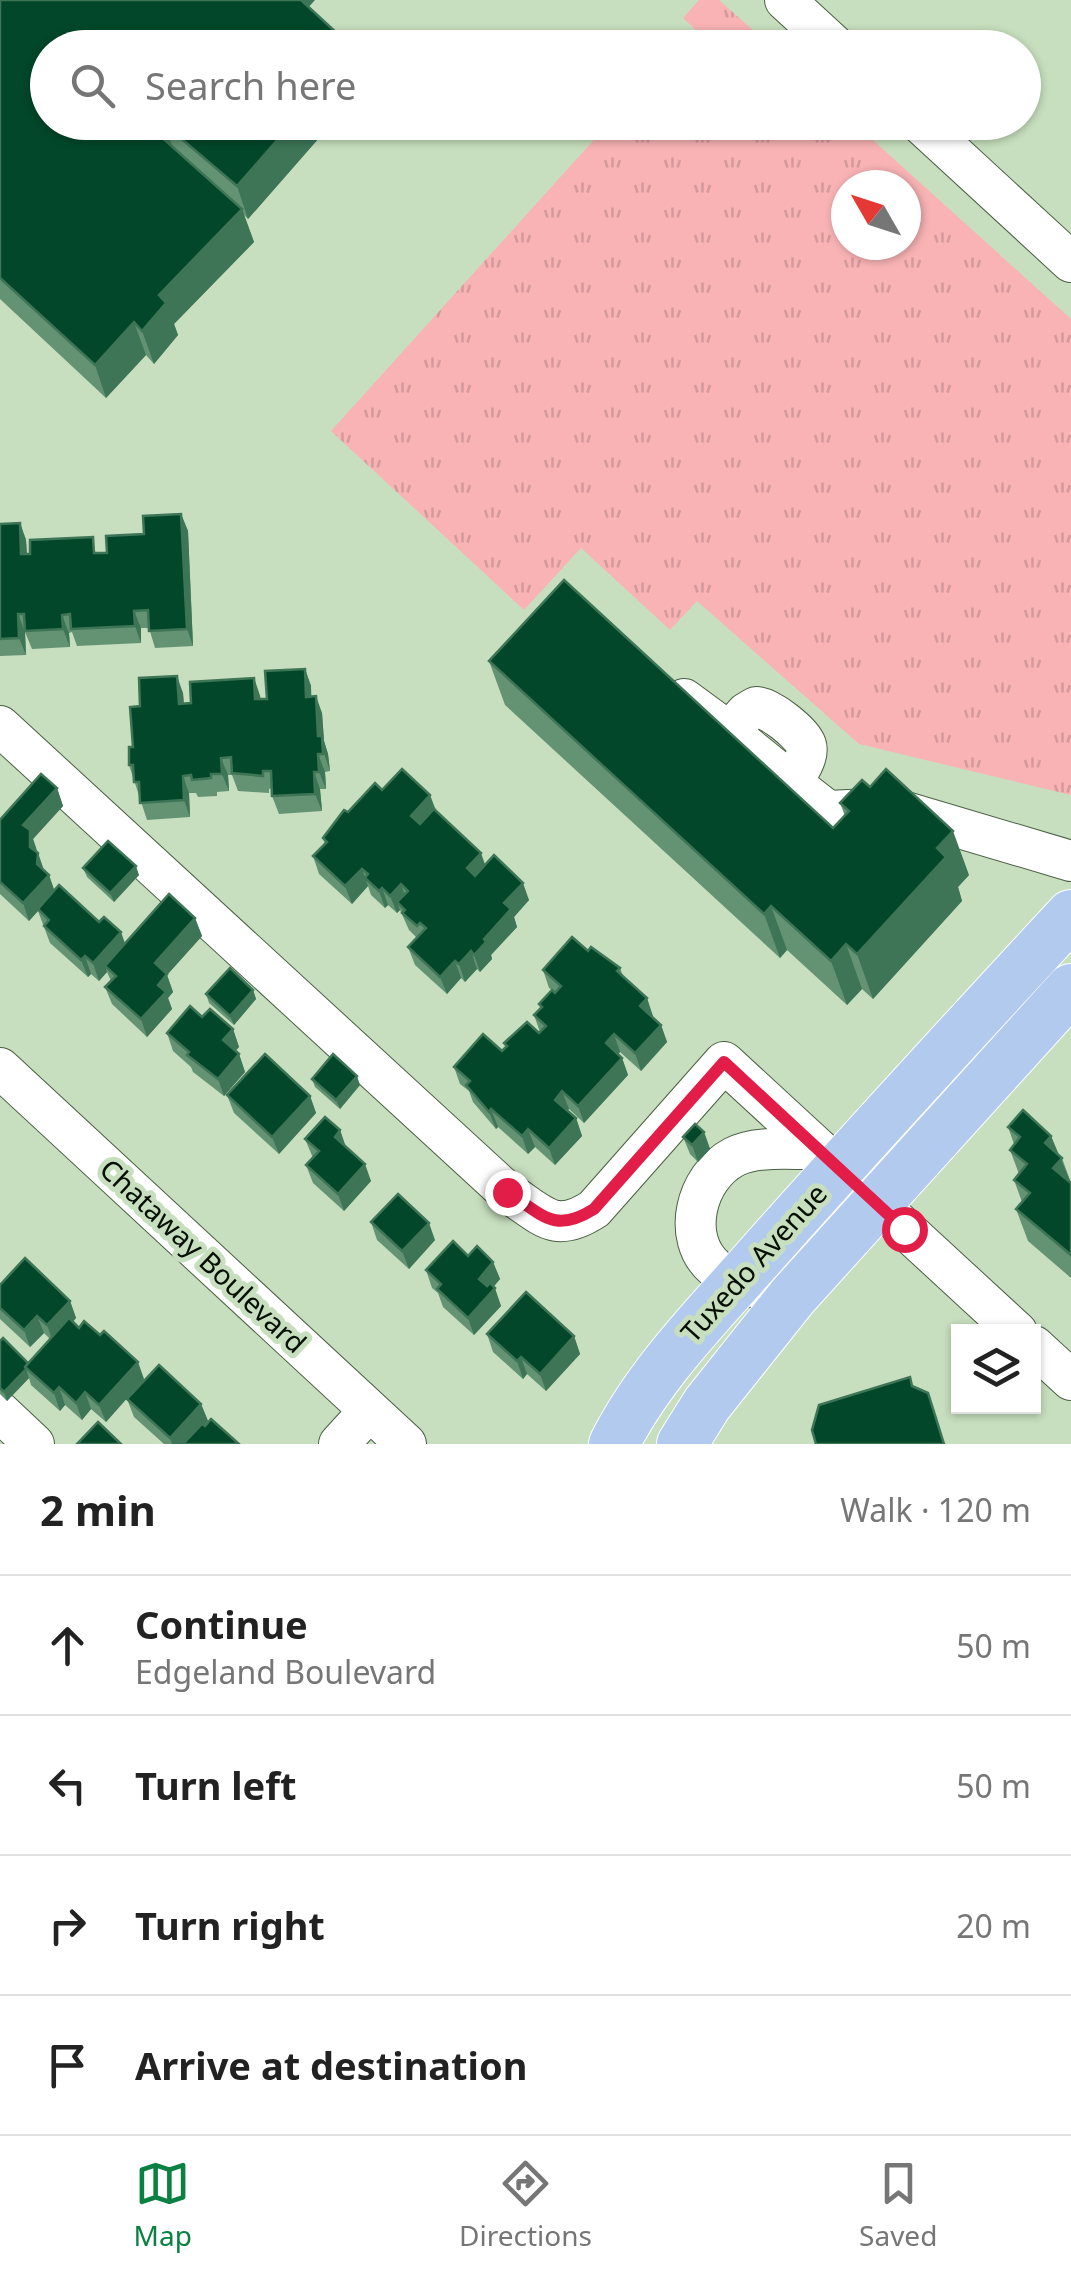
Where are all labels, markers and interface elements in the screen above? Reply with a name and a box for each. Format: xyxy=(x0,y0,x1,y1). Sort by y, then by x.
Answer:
search box xyxy=(30,30,1041,140)
icon: search xyxy=(65,58,120,113)
text: Search here xyxy=(145,59,356,111)
north arrow xyxy=(831,170,921,260)
street label: Chataway Boulevard xyxy=(92,1150,315,1361)
route end xyxy=(485,1170,531,1216)
street label: Tuxedo Avenue xyxy=(672,1175,835,1350)
route start xyxy=(882,1207,928,1253)
map controls xyxy=(951,1324,1041,1414)
button: layers xyxy=(951,1324,1041,1414)
text: 2 min xyxy=(40,1481,156,1538)
text: Walk · 120 m xyxy=(840,1488,1031,1531)
text: Continue xyxy=(135,1598,308,1650)
icon: ahead xyxy=(40,1618,95,1673)
text: 50 m xyxy=(956,1624,1031,1667)
text: Edgeland Boulevard xyxy=(135,1650,436,1693)
icon: left xyxy=(40,1758,95,1813)
text: Turn left xyxy=(135,1759,297,1811)
text: 50 m xyxy=(956,1764,1031,1807)
icon: right xyxy=(40,1898,95,1953)
text: Turn right xyxy=(135,1899,325,1951)
text: 20 m xyxy=(956,1904,1031,1947)
icon: arrive xyxy=(40,2038,95,2093)
text: Arrive at destination xyxy=(135,2039,527,2091)
tab: Map xyxy=(134,2156,192,2254)
tab: Directions xyxy=(459,2156,592,2254)
tab: Saved xyxy=(859,2156,937,2254)

